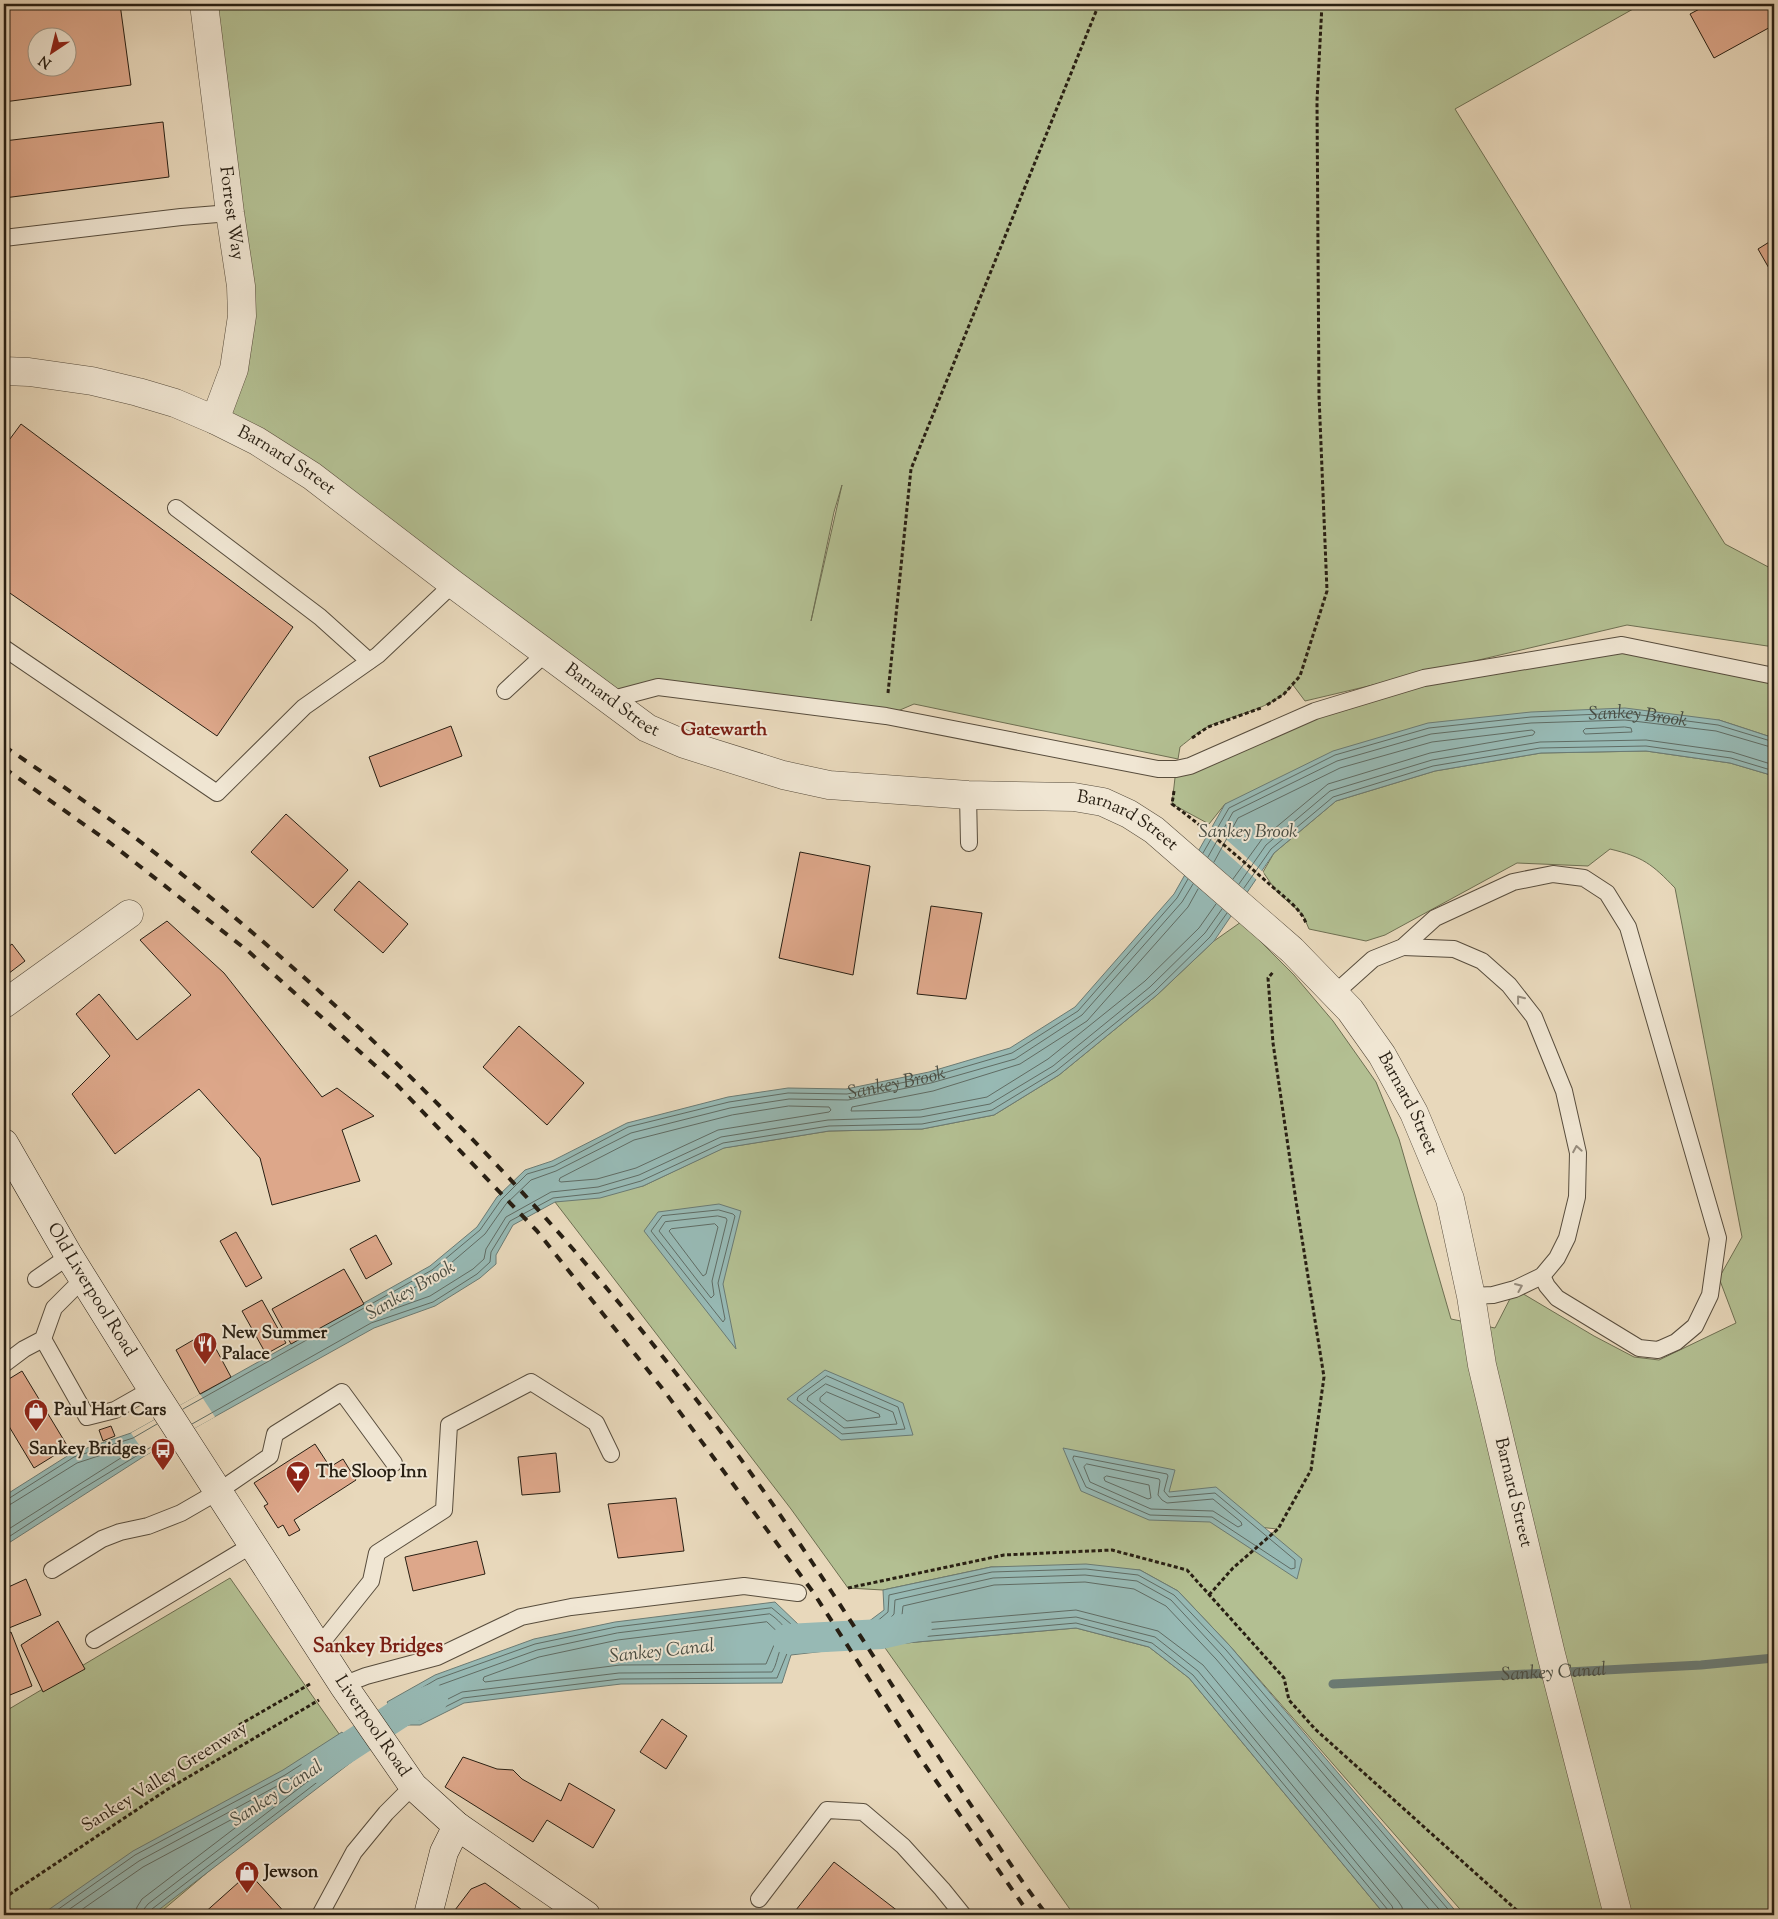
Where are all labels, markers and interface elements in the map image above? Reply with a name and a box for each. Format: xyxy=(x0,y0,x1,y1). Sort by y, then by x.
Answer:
north arrow xyxy=(28,28,78,78)
text: N xyxy=(35,50,56,72)
street label: Forrest Way xyxy=(211,165,250,262)
street label: Barnard Street xyxy=(232,420,340,502)
street label: Barnard Street xyxy=(559,658,663,745)
water label: Sankey Brook xyxy=(1588,699,1689,734)
district label: Gatewarth xyxy=(681,717,768,744)
street label: Barnard Street xyxy=(1075,785,1183,858)
water label: Sankey Brook xyxy=(1198,819,1298,846)
one-way arrow xyxy=(1516,995,1525,1004)
street label: Barnard Street xyxy=(1370,1048,1443,1159)
water label: Sankey Brook xyxy=(845,1060,949,1107)
one-way arrow xyxy=(1572,1144,1582,1153)
street label: Old Liverpool Road xyxy=(40,1218,142,1362)
water label: Sankey Brook xyxy=(361,1254,461,1328)
one-way arrow xyxy=(1514,1283,1523,1293)
place label: New Summer Palace xyxy=(222,1321,328,1368)
restaurant icon: New Summer Palace xyxy=(192,1331,218,1365)
shop icon: Paul Hart Cars xyxy=(23,1398,49,1432)
place label: Paul Hart Cars xyxy=(54,1398,166,1424)
street label: Barnard Street xyxy=(1487,1435,1538,1550)
place label: Sankey Bridges xyxy=(29,1437,146,1463)
bus stop icon: Sankey Bridges xyxy=(150,1437,176,1471)
bar icon: The Sloop Inn xyxy=(285,1460,311,1494)
place label: The Sloop Inn xyxy=(316,1460,428,1486)
district label: Sankey Bridges xyxy=(313,1633,443,1662)
water label: Sankey Canal xyxy=(608,1633,716,1671)
water label: Sankey Canal xyxy=(1500,1656,1607,1689)
street label: Liverpool Road xyxy=(327,1670,416,1783)
street label: Sankey Valley Greenway xyxy=(77,1716,253,1840)
water label: Sankey Canal xyxy=(225,1754,329,1834)
shop icon: Jewson xyxy=(234,1860,260,1894)
place label: Jewson xyxy=(262,1860,319,1886)

